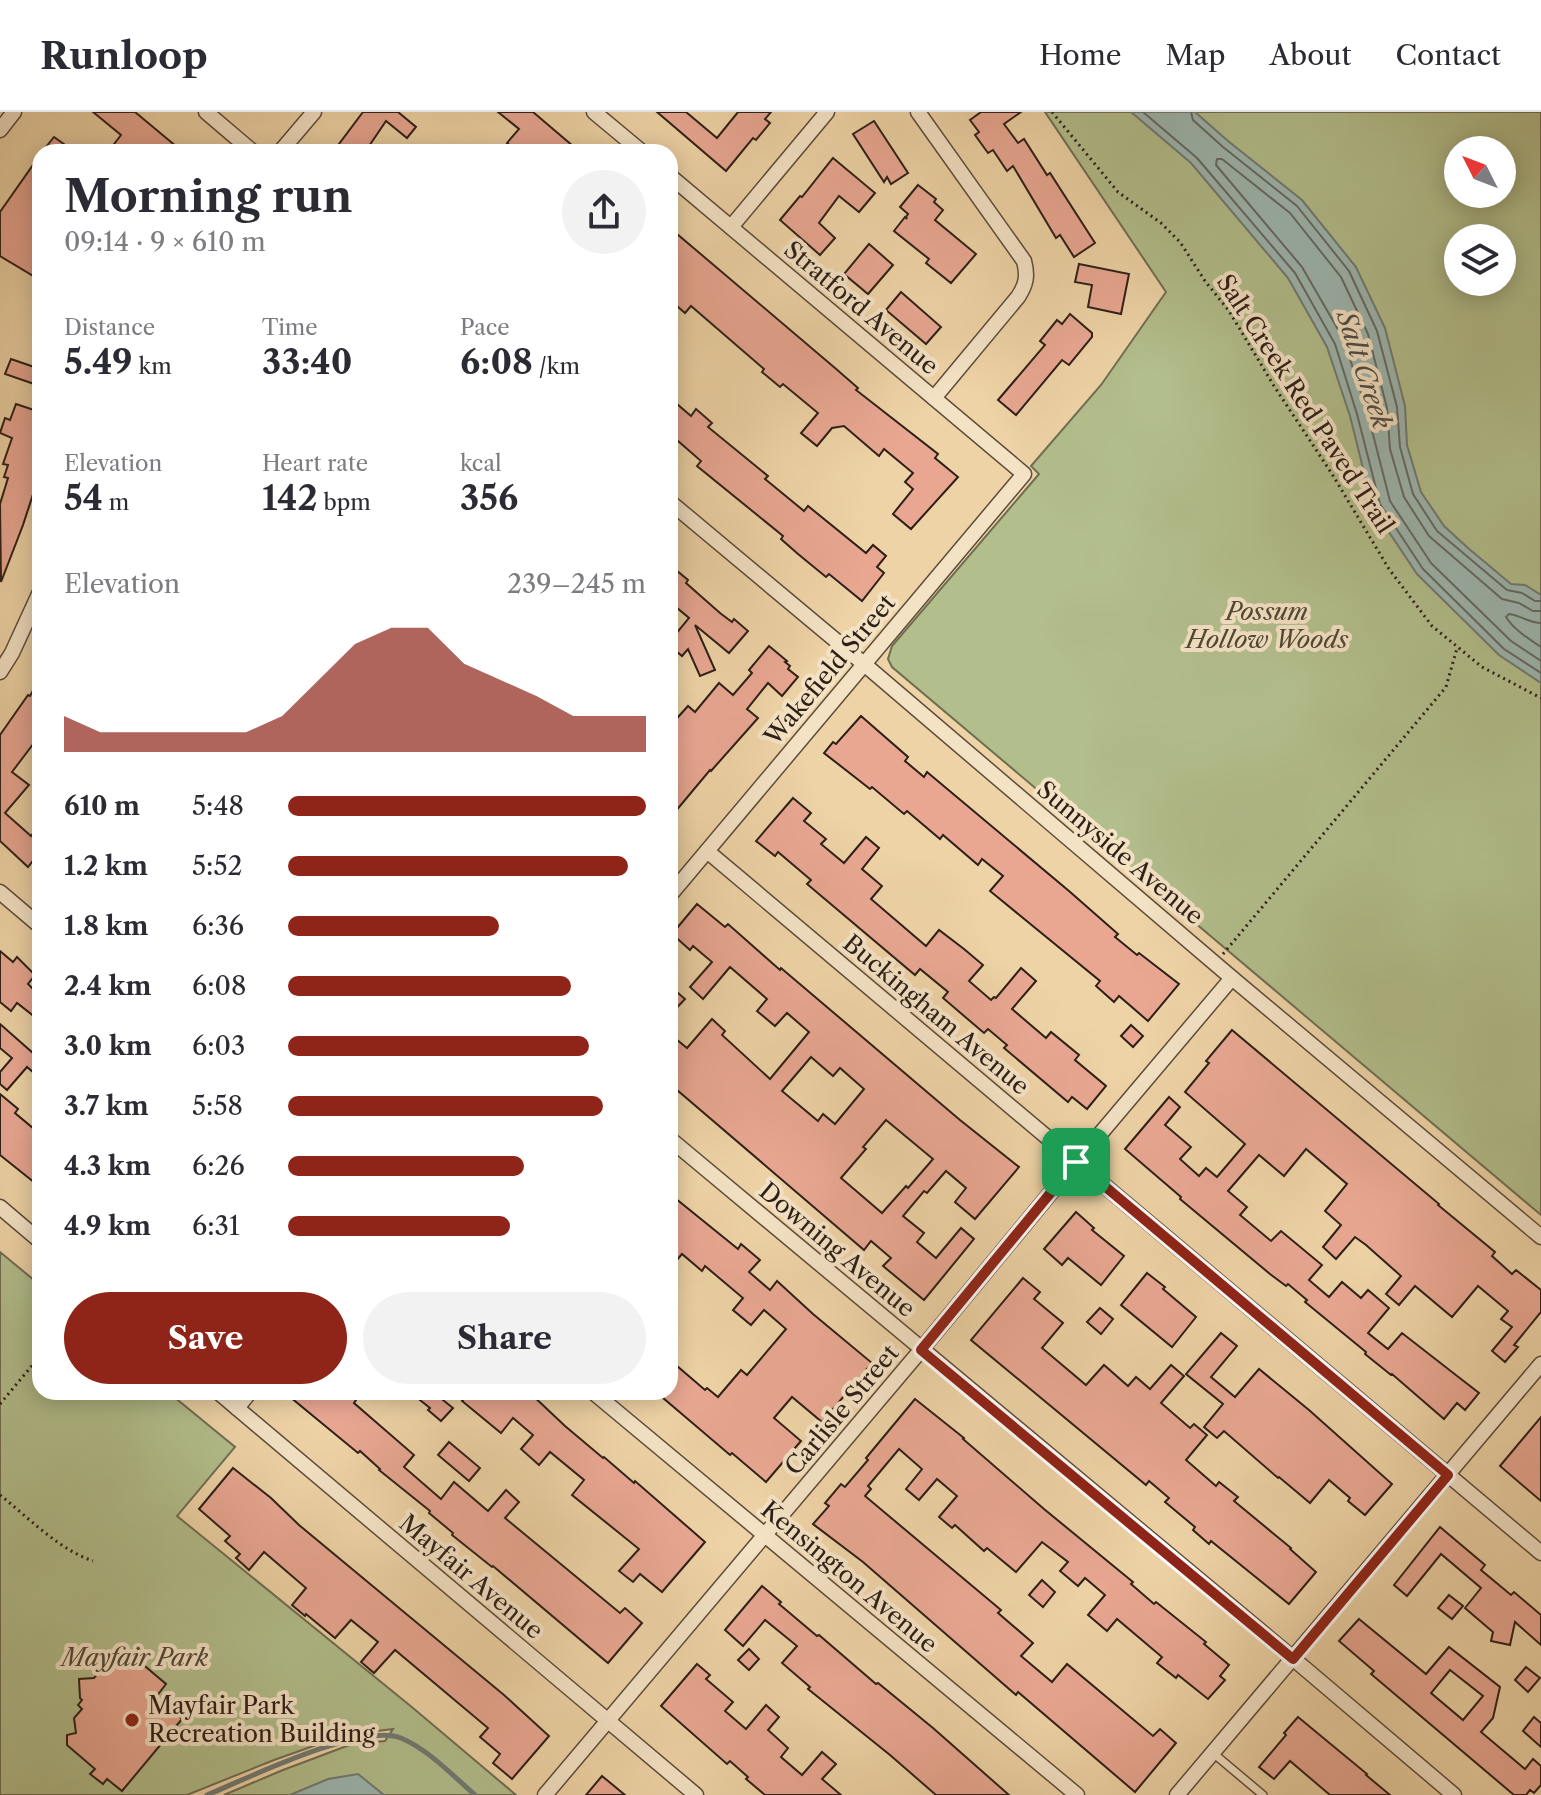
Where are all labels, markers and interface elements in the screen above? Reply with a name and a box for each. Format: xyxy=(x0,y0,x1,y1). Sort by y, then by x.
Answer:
text: Runloop xyxy=(40,32,208,79)
text: Home xyxy=(1039,38,1121,72)
text: Map xyxy=(1165,38,1225,72)
text: About xyxy=(1269,38,1351,72)
text: Contact xyxy=(1395,38,1501,72)
north arrow xyxy=(1444,136,1516,208)
map controls xyxy=(1444,136,1516,296)
text: Morning run xyxy=(64,169,353,223)
button: share xyxy=(562,170,646,254)
button: layers xyxy=(1444,224,1516,296)
text: 09:14 · 9 × 610 m xyxy=(64,226,266,258)
street label: Stratford Avenue xyxy=(778,235,944,380)
street label: Salt Creek Red Paved Trail xyxy=(1211,269,1400,539)
water label: Salt Creek xyxy=(1329,305,1398,433)
text: Distance xyxy=(64,314,155,341)
text: Time xyxy=(262,314,318,341)
text: Pace xyxy=(460,314,510,341)
text: 5.49 xyxy=(64,341,133,383)
text: 33:40 xyxy=(262,341,352,383)
text: 6:08 xyxy=(460,341,533,383)
text: km xyxy=(133,353,172,380)
text: /km xyxy=(533,353,580,380)
text: Elevation xyxy=(64,450,162,477)
text: Heart rate xyxy=(262,450,368,477)
text: kcal xyxy=(460,450,502,477)
text: 54 xyxy=(64,477,103,519)
text: 142 xyxy=(262,477,318,519)
text: 356 xyxy=(460,477,518,519)
text: m xyxy=(103,489,129,516)
text: bpm xyxy=(318,489,371,516)
text: Elevation xyxy=(64,568,180,600)
text: 239–245 m xyxy=(507,568,646,600)
street label: Wakefield Street xyxy=(757,588,901,752)
park label: Possum Hollow Woods xyxy=(1184,597,1349,654)
street label: Sunnyside Avenue xyxy=(1031,775,1209,931)
text: 610 m xyxy=(64,790,140,822)
text: 5:48 xyxy=(192,790,244,822)
text: 1.2 km xyxy=(64,850,148,882)
text: 5:52 xyxy=(192,850,242,882)
text: 1.8 km xyxy=(64,910,148,942)
text: 6:36 xyxy=(192,910,244,942)
street label: Buckingham Avenue xyxy=(837,928,1035,1101)
text: 2.4 km xyxy=(64,970,152,1002)
text: 6:08 xyxy=(192,970,246,1002)
text: 3.0 km xyxy=(64,1030,152,1062)
text: 6:03 xyxy=(192,1030,245,1062)
text: 3.7 km xyxy=(64,1090,149,1122)
text: 5:58 xyxy=(192,1090,243,1122)
pin xyxy=(1042,1128,1110,1196)
icon: arrive xyxy=(1054,1140,1098,1184)
text: 4.3 km xyxy=(64,1150,151,1182)
text: 6:26 xyxy=(192,1150,245,1182)
street label: Downing Avenue xyxy=(754,1176,921,1323)
text: 4.9 km xyxy=(64,1210,151,1242)
text: 6:31 xyxy=(192,1210,240,1242)
button: Save xyxy=(64,1292,347,1384)
button: Share xyxy=(363,1292,646,1384)
street label: Carlisle Street xyxy=(779,1338,905,1481)
street label: Kensington Avenue xyxy=(755,1495,943,1659)
street label: Mayfair Avenue xyxy=(394,1508,549,1645)
park label: Mayfair Park xyxy=(59,1643,209,1672)
place label: Mayfair Park Recreation Building xyxy=(148,1691,375,1748)
marker: Mayfair Park Recreation Building xyxy=(123,1711,141,1729)

